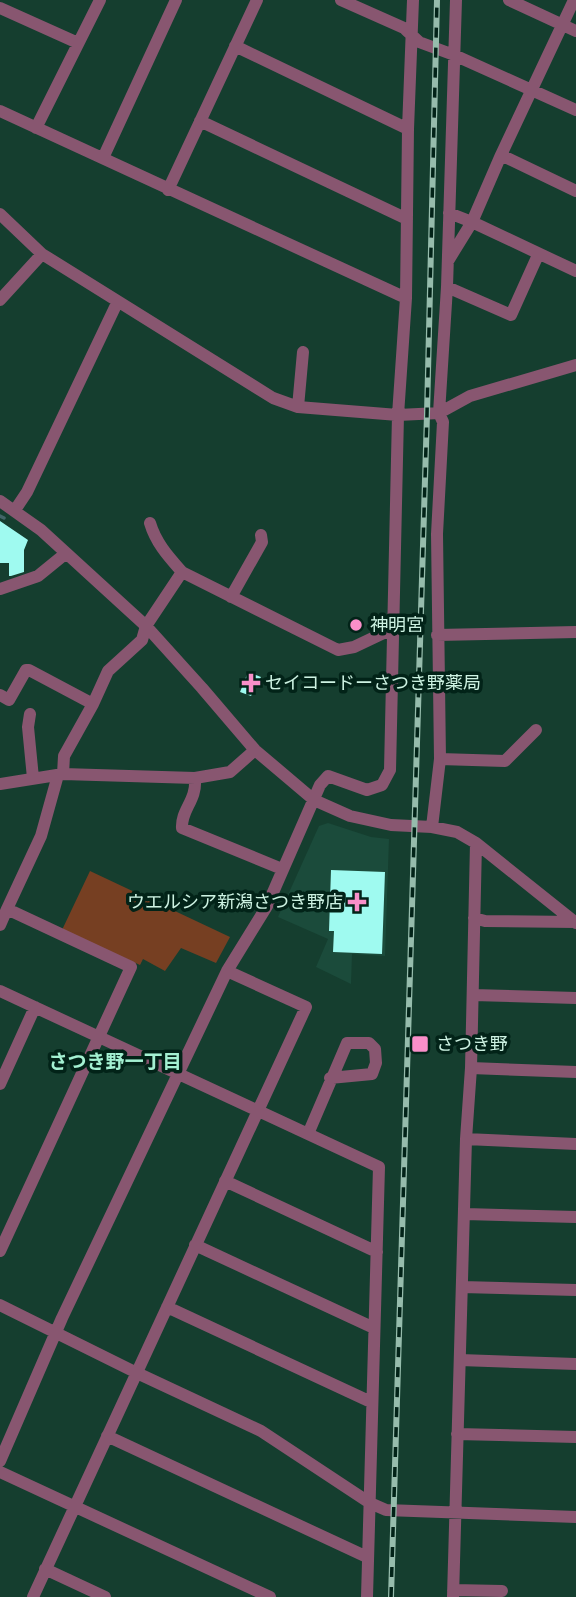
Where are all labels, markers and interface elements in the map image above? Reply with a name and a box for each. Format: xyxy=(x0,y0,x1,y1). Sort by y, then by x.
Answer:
place label: 神明宮 xyxy=(370,612,424,637)
marker: 神明宮 xyxy=(348,617,364,633)
place label: セイコードーさつき野薬局 xyxy=(265,670,481,695)
marker: セイコードーさつき野薬局 xyxy=(243,675,259,691)
place label: ウエルシア新潟さつき野店 xyxy=(127,889,343,914)
marker: ウエルシア新潟さつき野店 xyxy=(349,894,365,910)
place label: さつき野 xyxy=(436,1031,508,1056)
marker: さつき野 xyxy=(410,1034,430,1054)
district label: さつき野一丁目 xyxy=(48,1048,182,1074)

